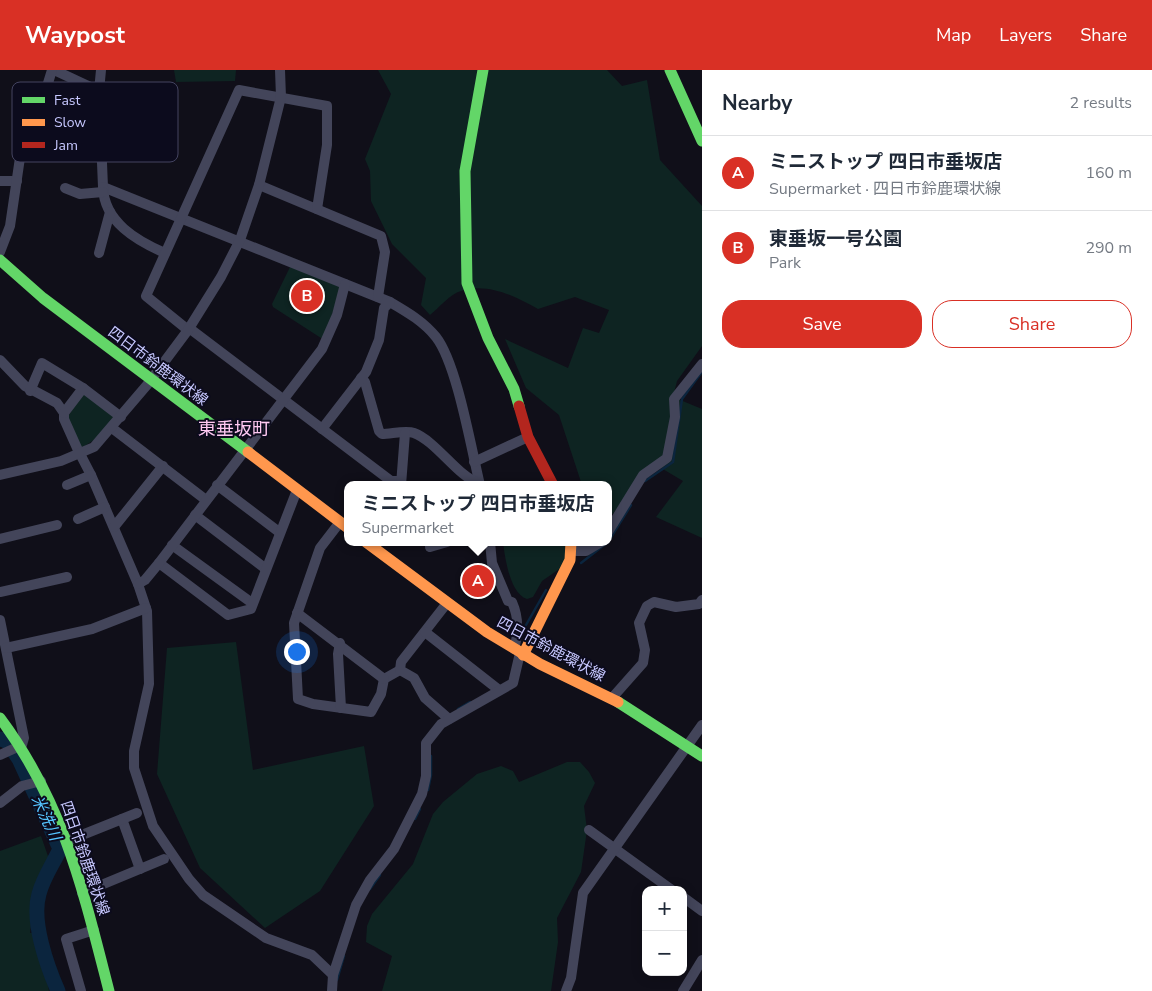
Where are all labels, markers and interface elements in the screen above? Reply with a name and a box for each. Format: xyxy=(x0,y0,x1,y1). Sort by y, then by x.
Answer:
text: Waypost xyxy=(25,19,125,51)
text: Map xyxy=(936,23,971,47)
text: Layers xyxy=(999,23,1052,47)
text: Share xyxy=(1080,23,1127,47)
legend xyxy=(12,82,178,162)
text: Nearby xyxy=(722,89,792,117)
text: Fast xyxy=(54,91,80,110)
text: 2 results xyxy=(1070,92,1132,114)
text: Slow xyxy=(54,113,86,132)
text: Jam xyxy=(53,136,78,155)
text: ミニストップ 四日市垂坂店 xyxy=(769,149,1002,175)
text: A xyxy=(732,162,744,184)
text: 160 m xyxy=(1085,162,1132,184)
text: Supermarket · 四日市鈴鹿環状線 xyxy=(769,178,1001,200)
text: 東垂坂一号公園 xyxy=(769,226,902,252)
text: B xyxy=(732,237,744,259)
text: 290 m xyxy=(1085,237,1132,259)
text: Park xyxy=(769,252,801,274)
pin: B xyxy=(291,277,323,315)
button: Save xyxy=(722,300,922,348)
button: Share xyxy=(932,300,1132,348)
street label: 四日市鈴鹿環状線 xyxy=(104,322,212,410)
district label: 東垂坂町 xyxy=(198,417,270,441)
popup xyxy=(344,481,612,546)
text: ミニストップ 四日市垂坂店 xyxy=(361,491,595,517)
text: Supermarket xyxy=(361,517,454,539)
pin: A xyxy=(462,562,494,600)
street label: 四日市鈴鹿環状線 xyxy=(493,612,609,686)
your location xyxy=(284,639,310,665)
water label: 米洗川 xyxy=(26,792,67,846)
street label: 四日市鈴鹿環状線 xyxy=(56,798,114,918)
map controls xyxy=(642,886,687,976)
button: + xyxy=(642,886,687,931)
button: − xyxy=(642,931,687,976)

